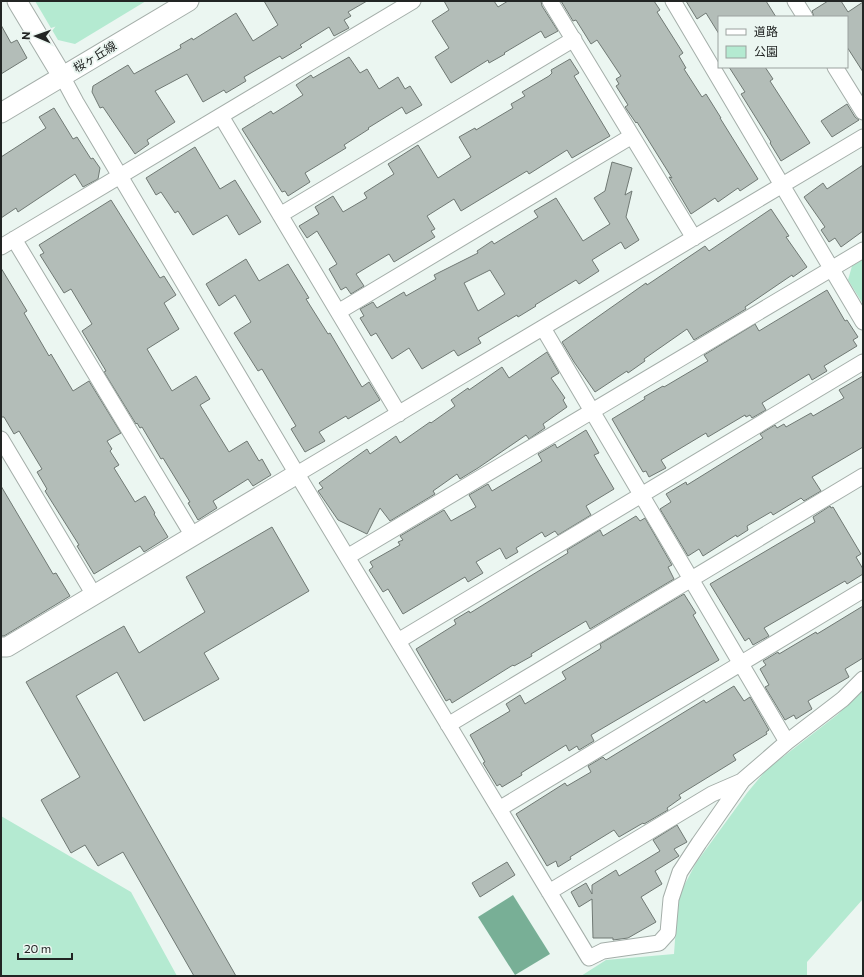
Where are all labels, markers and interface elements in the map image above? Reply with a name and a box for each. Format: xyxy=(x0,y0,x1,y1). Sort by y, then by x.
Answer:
north arrow xyxy=(16,16,56,56)
legend xyxy=(718,16,848,68)
text: 道路 xyxy=(754,24,778,38)
text: N xyxy=(19,31,32,40)
street label: 桜ヶ丘線 xyxy=(70,38,119,75)
text: 公園 xyxy=(754,44,778,58)
scale bar xyxy=(18,935,72,961)
text: 20 m xyxy=(24,941,51,955)

